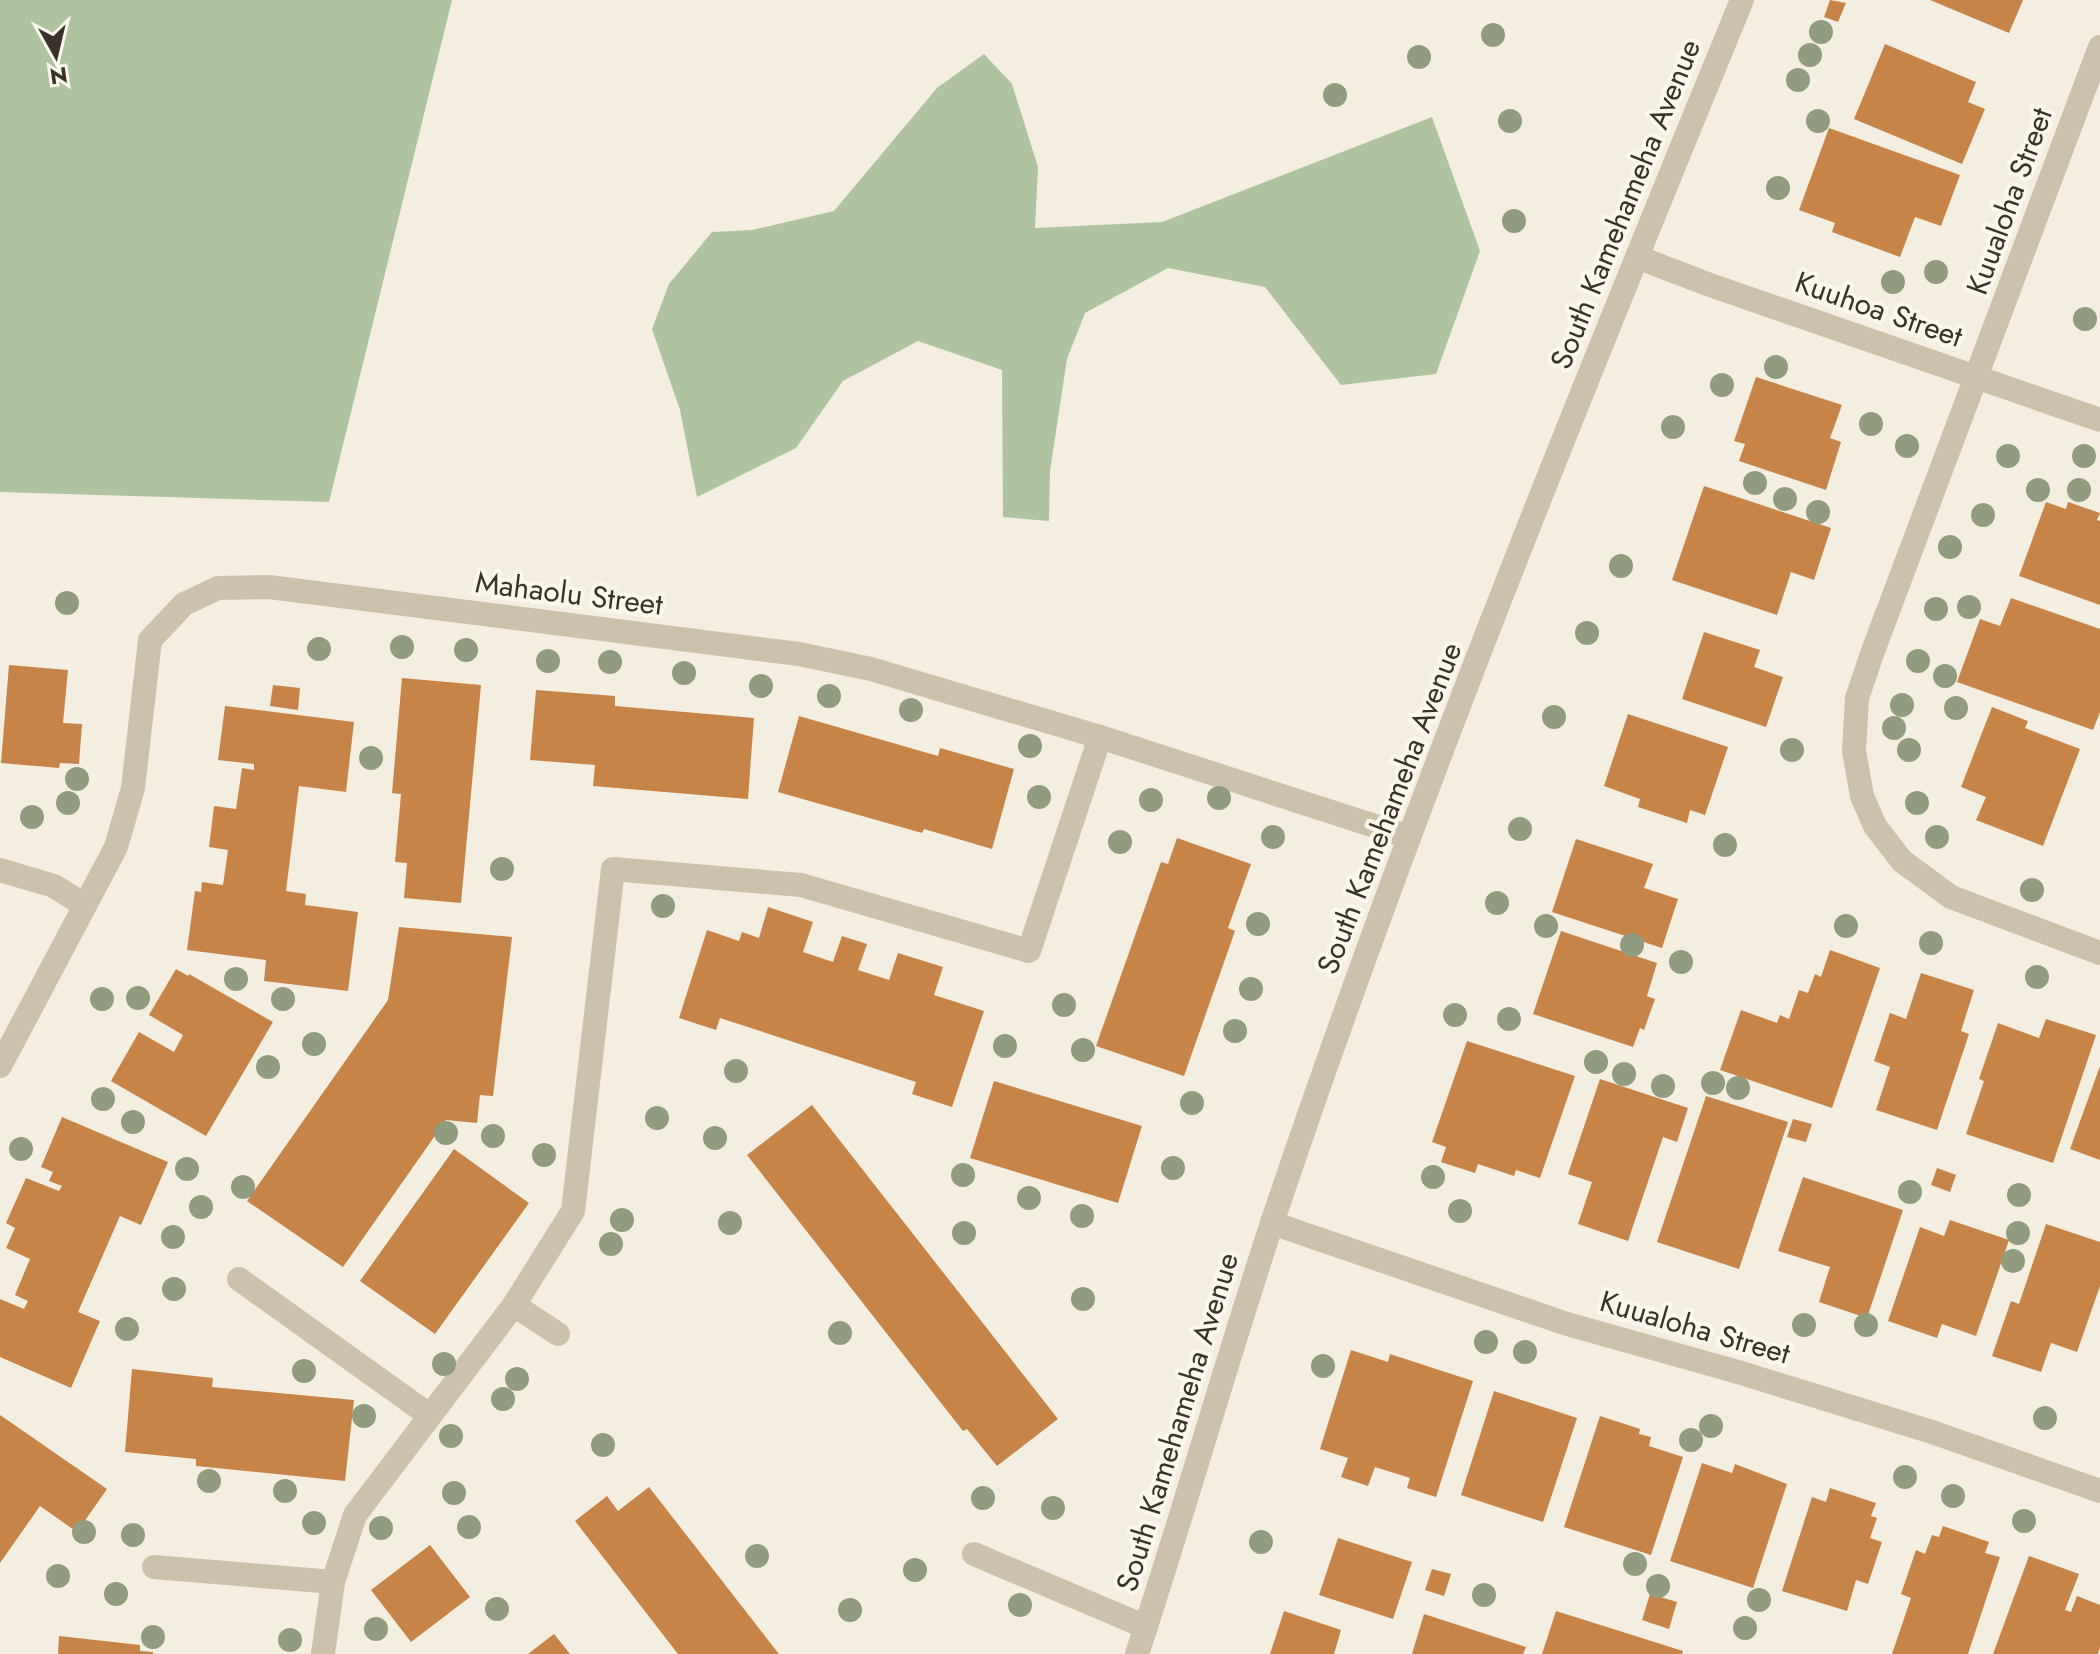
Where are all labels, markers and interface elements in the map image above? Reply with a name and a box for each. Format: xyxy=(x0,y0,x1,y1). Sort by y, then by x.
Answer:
north arrow xyxy=(16,16,96,96)
street label: South Kamehameha Avenue xyxy=(1539,33,1711,375)
text: N xyxy=(48,59,70,93)
street label: Kuualoha Street xyxy=(1955,101,2063,300)
street label: Kuuhoa Street xyxy=(1789,260,1969,358)
street label: Mahaolu Street xyxy=(473,560,666,626)
street label: South Kamehameha Avenue xyxy=(1306,636,1472,980)
street label: South Kamehameha Avenue xyxy=(1105,1247,1249,1597)
street label: Kuualoha Street xyxy=(1595,1279,1796,1375)

